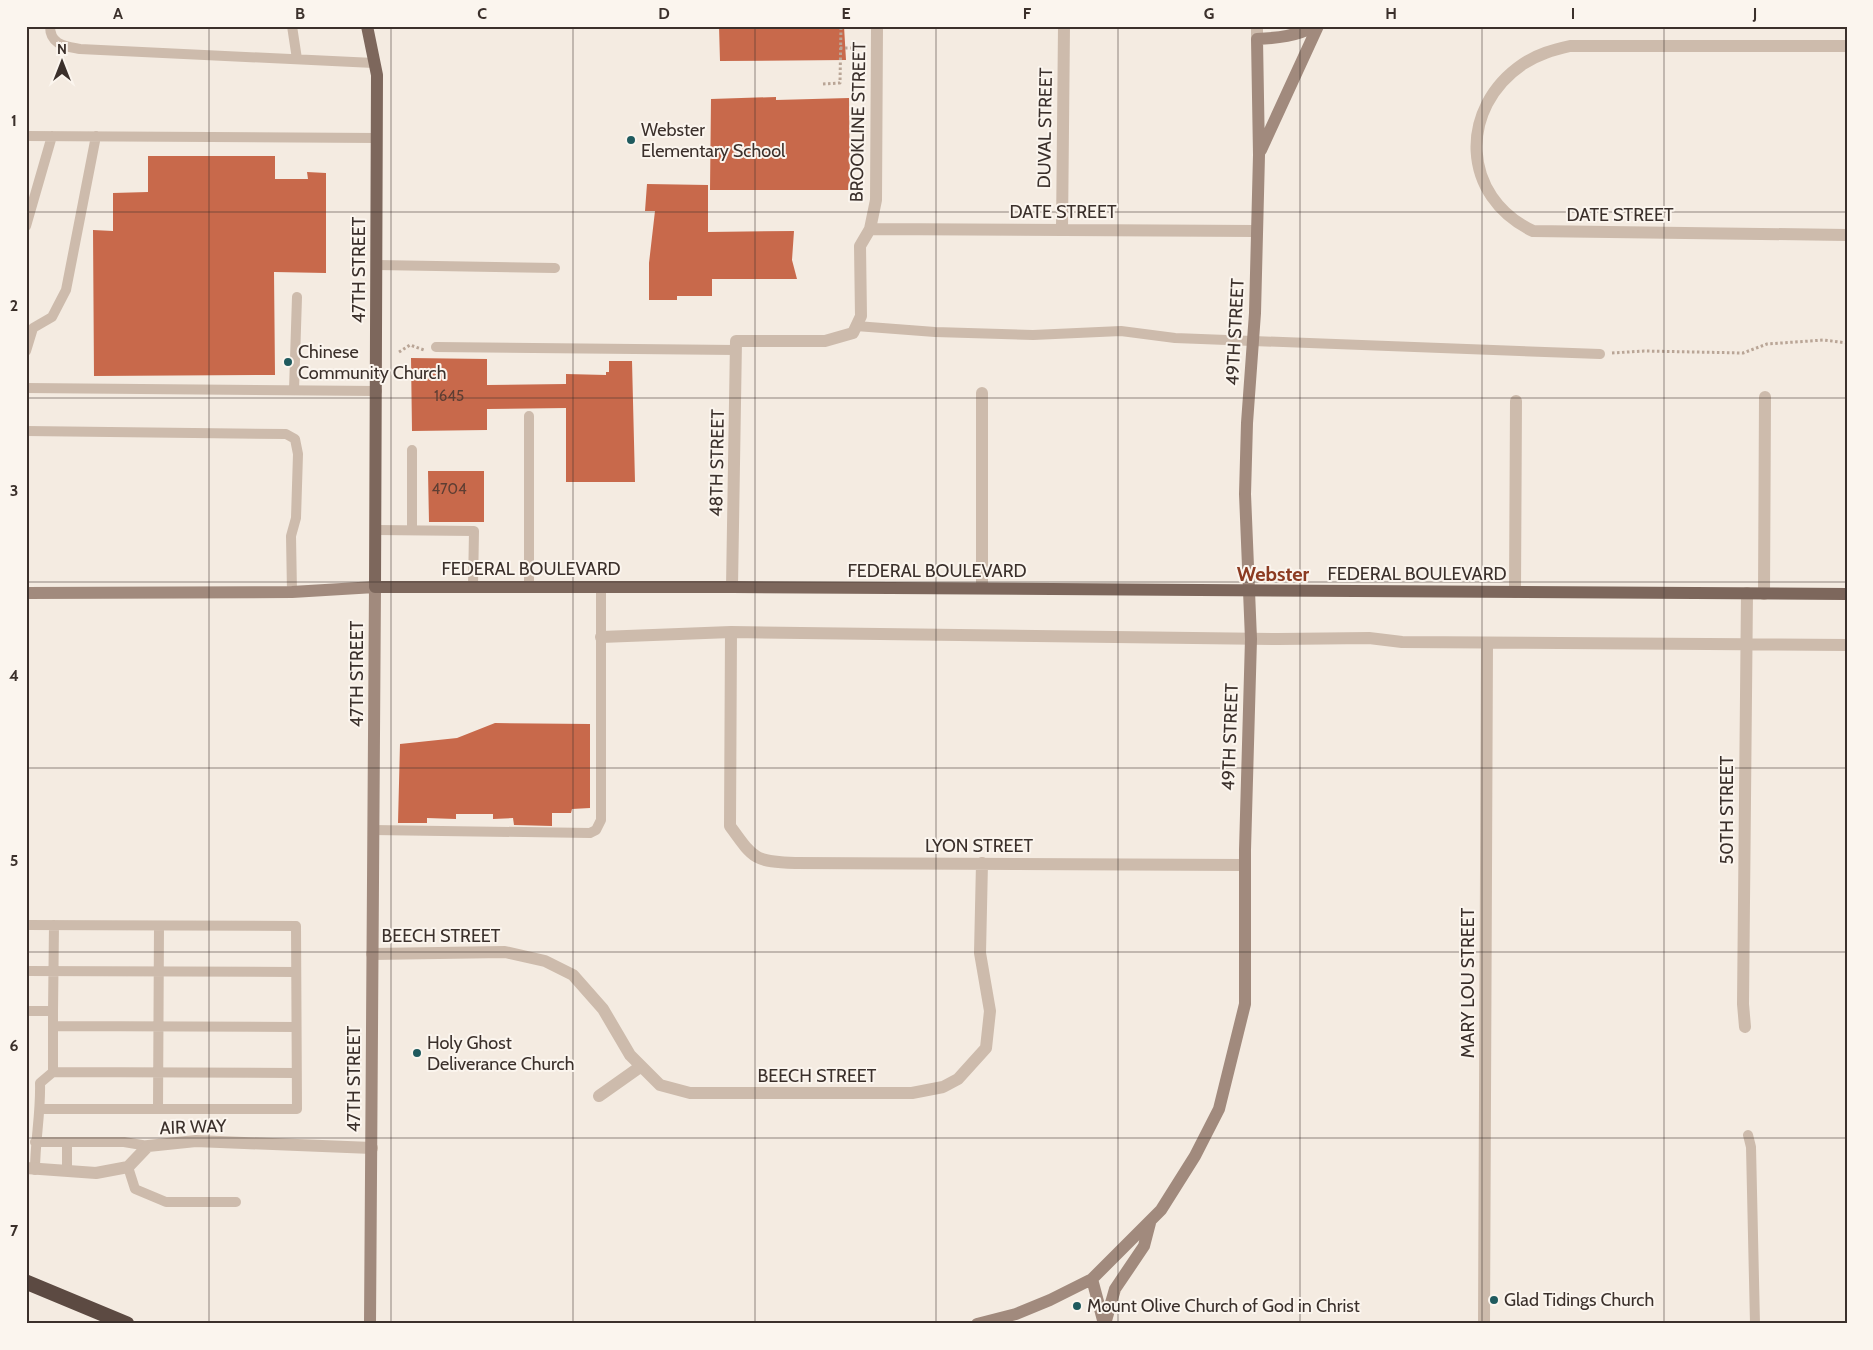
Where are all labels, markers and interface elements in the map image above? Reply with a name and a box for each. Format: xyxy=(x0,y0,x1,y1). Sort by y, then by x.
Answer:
text: A xyxy=(113,4,123,23)
text: B xyxy=(295,4,305,23)
text: C xyxy=(477,4,487,23)
text: D xyxy=(658,4,670,23)
text: E xyxy=(841,4,851,23)
text: F xyxy=(1023,4,1032,23)
text: G xyxy=(1204,4,1214,23)
text: H xyxy=(1385,4,1397,23)
text: I xyxy=(1571,4,1575,23)
text: J xyxy=(1752,4,1757,23)
north arrow xyxy=(38,38,88,88)
text: N xyxy=(57,40,67,58)
street label: BROOKLINE STREET xyxy=(846,41,870,202)
street label: DUVAL STREET xyxy=(1033,67,1057,189)
text: 1 xyxy=(11,111,17,130)
place label: Webster Elementary School xyxy=(641,119,786,162)
marker: Webster Elementary School xyxy=(625,134,637,146)
street label: DATE STREET xyxy=(1009,201,1117,223)
street label: DATE STREET xyxy=(1566,204,1674,226)
street label: 47TH STREET xyxy=(348,216,370,323)
street label: 49TH STREET xyxy=(1221,277,1249,386)
text: 2 xyxy=(10,296,18,315)
place label: Chinese Community Church xyxy=(298,341,446,384)
marker: Chinese Community Church xyxy=(282,356,294,368)
house number: 1645 xyxy=(434,387,464,405)
street label: 48TH STREET xyxy=(705,408,729,517)
house number: 4704 xyxy=(431,480,467,498)
text: 3 xyxy=(10,481,18,500)
street label: FEDERAL BOULEVARD xyxy=(441,558,621,580)
street label: FEDERAL BOULEVARD xyxy=(847,560,1027,582)
district label: Webster xyxy=(1237,562,1310,586)
street label: FEDERAL BOULEVARD xyxy=(1327,563,1507,585)
street label: 47TH STREET xyxy=(346,620,368,727)
text: 4 xyxy=(9,666,19,685)
street label: 49TH STREET xyxy=(1217,683,1243,791)
street label: 50TH STREET xyxy=(1716,755,1738,864)
street label: LYON STREET xyxy=(925,835,1033,857)
text: 5 xyxy=(10,851,18,870)
street label: MARY LOU STREET xyxy=(1457,907,1479,1058)
street label: BEECH STREET xyxy=(382,925,501,947)
street label: 47TH STREET xyxy=(343,1025,365,1132)
place label: Holy Ghost Deliverance Church xyxy=(427,1032,574,1075)
text: 6 xyxy=(10,1036,19,1055)
marker: Holy Ghost Deliverance Church xyxy=(411,1047,423,1059)
street label: BEECH STREET xyxy=(758,1065,877,1087)
street label: AIR WAY xyxy=(159,1115,228,1139)
text: 7 xyxy=(10,1221,19,1240)
place label: Glad Tidings Church xyxy=(1504,1289,1654,1311)
marker: Glad Tidings Church xyxy=(1488,1294,1500,1306)
place label: Mount Olive Church of God in Christ xyxy=(1087,1295,1360,1317)
marker: Mount Olive Church of God in Christ xyxy=(1071,1300,1083,1312)

